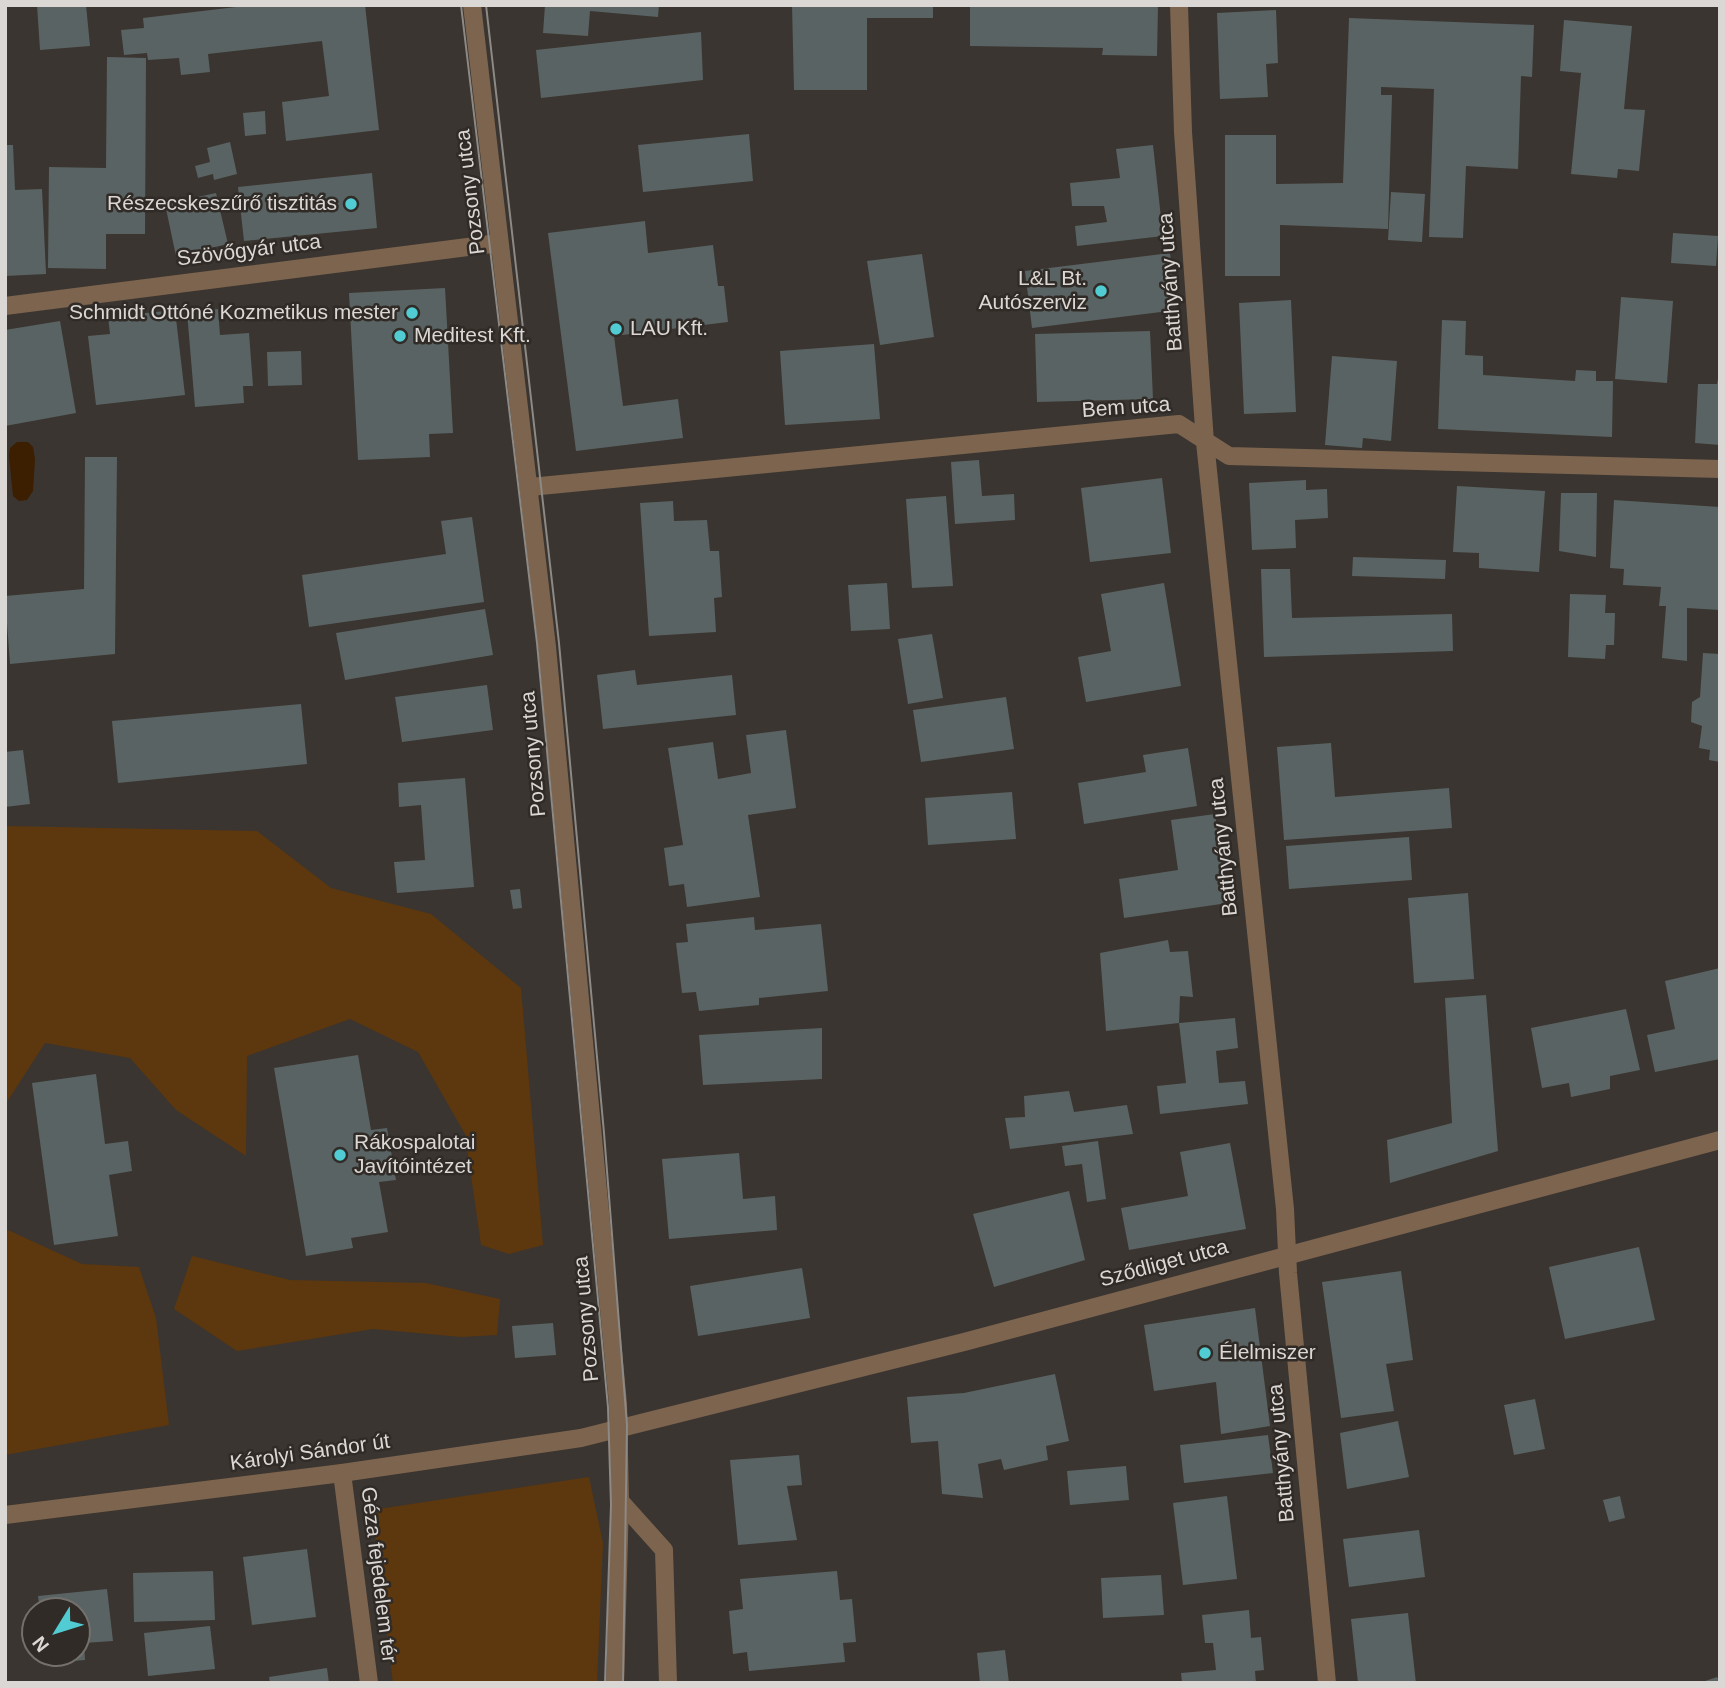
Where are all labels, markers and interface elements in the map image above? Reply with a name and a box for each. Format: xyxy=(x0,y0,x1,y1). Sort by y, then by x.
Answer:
street label: Pozsony utca xyxy=(451,128,491,256)
place label: Részecskeszűrő tisztitás xyxy=(107,191,337,217)
marker: Részecskeszűrő tisztitás xyxy=(343,196,359,212)
street label: Batthyány utca xyxy=(1154,212,1188,352)
street label: Szövőgyár utca xyxy=(176,230,322,272)
place label: L&L Bt. Autószerviz xyxy=(978,266,1087,316)
marker: L&L Bt. Autószerviz xyxy=(1093,283,1109,299)
place label: Schmidt Ottóné Kozmetikus mester xyxy=(69,300,398,326)
marker: Schmidt Ottóné Kozmetikus mester xyxy=(404,305,420,321)
place label: LAU Kft. xyxy=(630,316,708,342)
marker: LAU Kft. xyxy=(608,321,624,337)
place label: Meditest Kft. xyxy=(414,323,531,349)
marker: Meditest Kft. xyxy=(392,328,408,344)
street label: Bem utca xyxy=(1081,392,1171,424)
street label: Pozsony utca xyxy=(516,690,552,818)
street label: Batthyány utca xyxy=(1204,777,1244,917)
place label: Rákospalotai Javítóintézet xyxy=(354,1130,475,1180)
marker: Rákospalotai Javítóintézet xyxy=(332,1147,348,1163)
street label: Sződliget utca xyxy=(1097,1235,1231,1293)
street label: Pozsony utca xyxy=(569,1255,605,1383)
place label: Élelmiszer xyxy=(1219,1340,1316,1366)
marker: Élelmiszer xyxy=(1197,1345,1213,1361)
street label: Batthyány utca xyxy=(1263,1383,1301,1523)
street label: Károlyi Sándor út xyxy=(228,1429,392,1477)
street label: Géza fejedelem tér xyxy=(355,1485,401,1665)
north arrow xyxy=(21,1597,91,1667)
text: N xyxy=(28,1632,53,1656)

